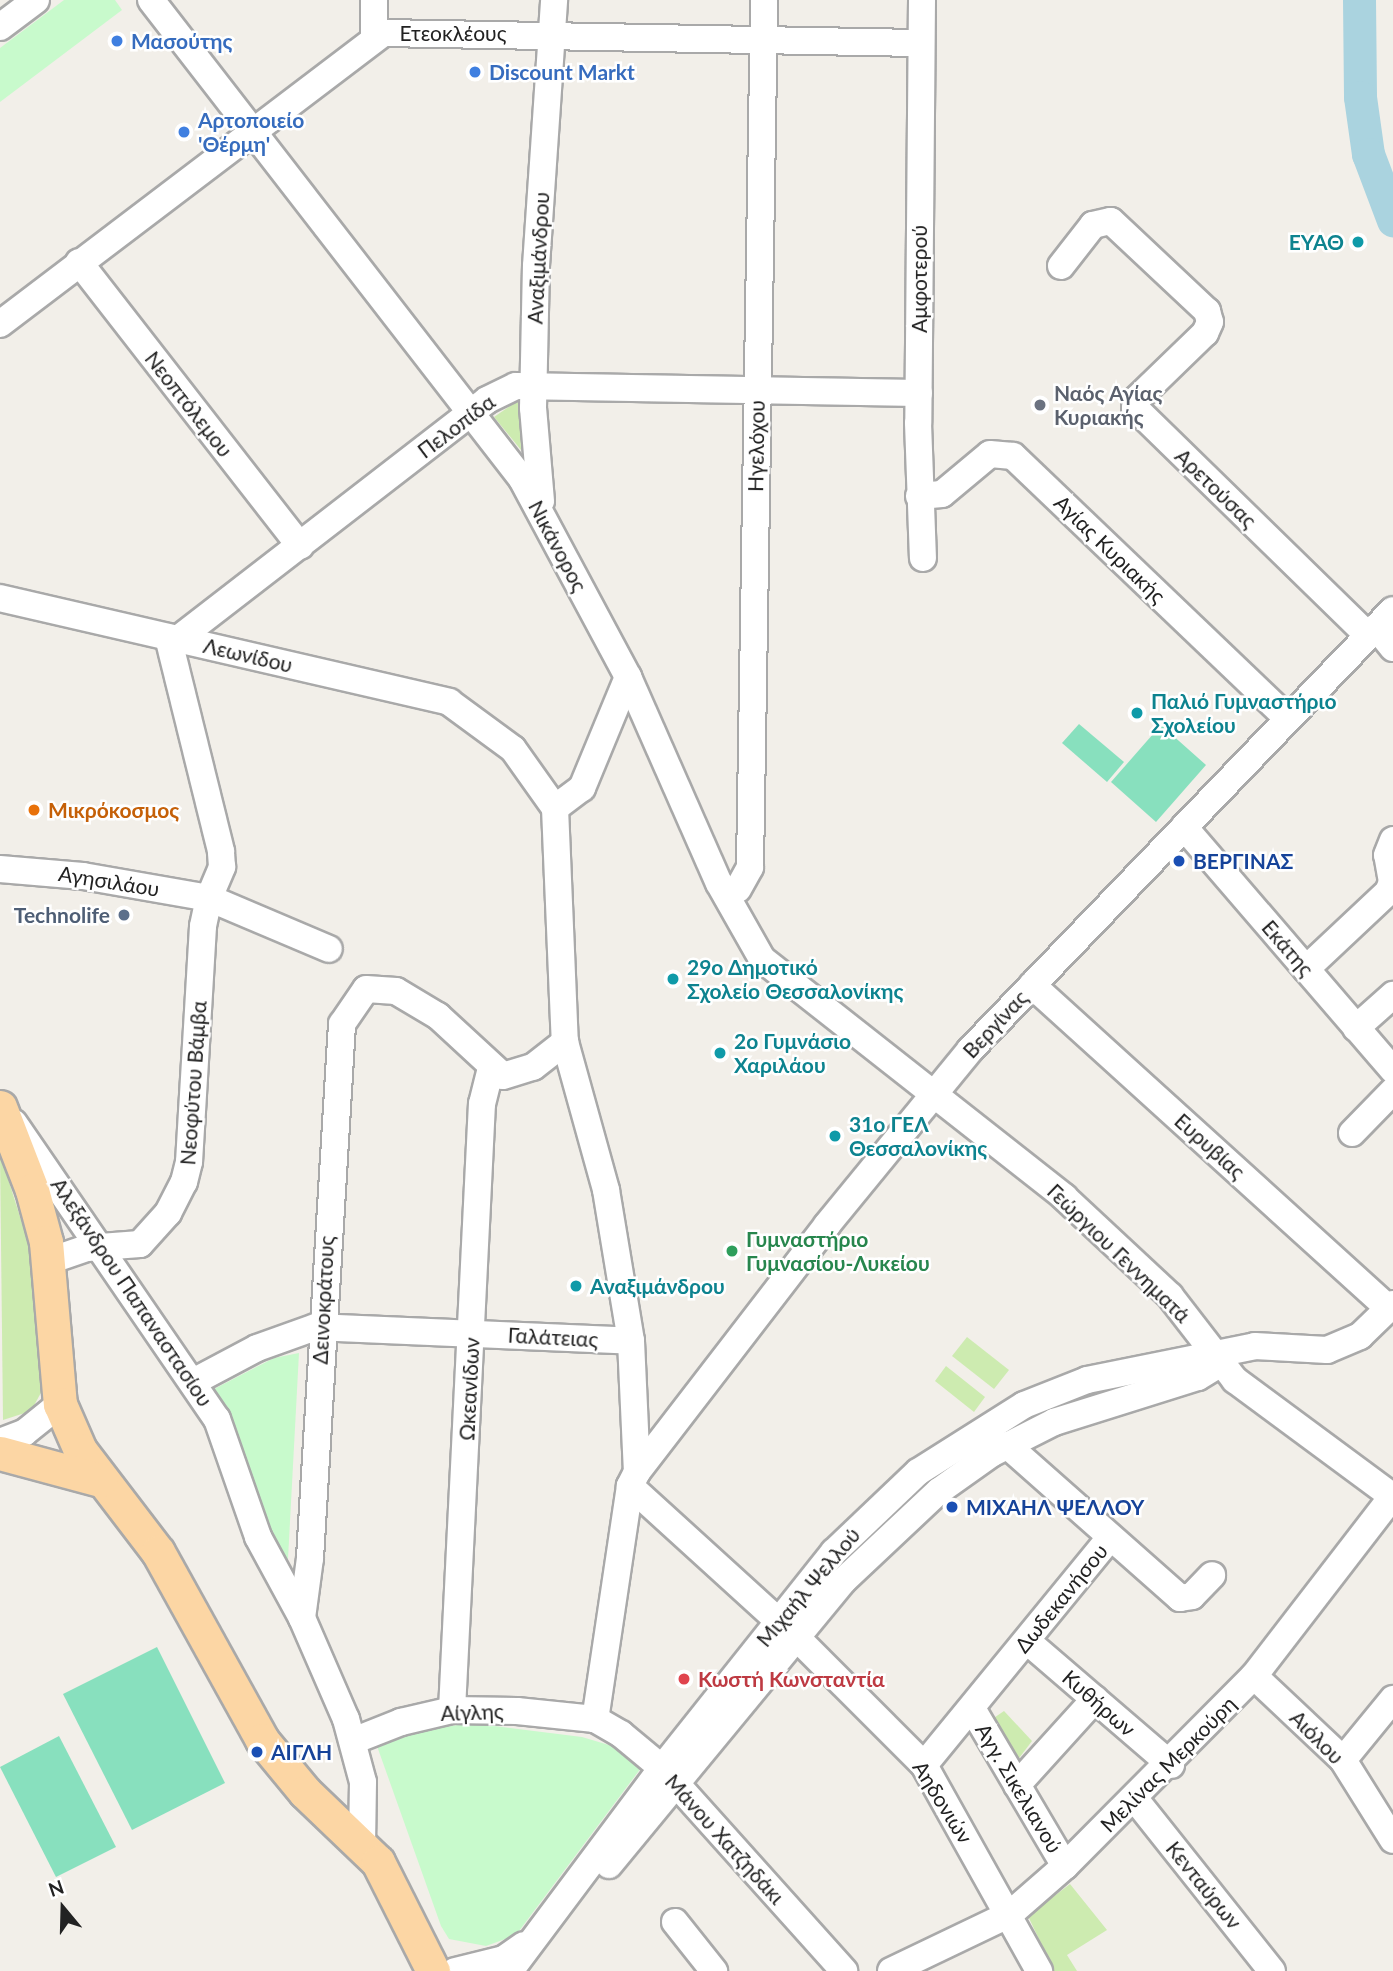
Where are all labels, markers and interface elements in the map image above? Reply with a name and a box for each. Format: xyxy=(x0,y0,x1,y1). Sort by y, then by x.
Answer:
street label: Ετεοκλέους xyxy=(400,20,506,46)
place label: Μασούτης xyxy=(131,28,232,54)
marker: Μασούτης xyxy=(109,33,125,49)
place label: Discount Markt xyxy=(489,59,635,85)
marker: Discount Markt xyxy=(467,64,483,80)
place label: Αρτοποιείο 'Θέρμη' xyxy=(198,107,304,157)
marker: Αρτοποιείο 'Θέρμη' xyxy=(176,124,192,140)
street label: Αναξιμάνδρου xyxy=(522,191,554,325)
street label: Αμφοτερού xyxy=(906,225,932,333)
place label: ΕΥΑΘ xyxy=(1289,229,1344,255)
marker: ΕΥΑΘ xyxy=(1350,234,1366,250)
street label: Νεοπτόλεμου xyxy=(140,346,238,462)
place label: Ναός Αγίας Κυριακής xyxy=(1054,380,1163,430)
street label: Πελοπίδα xyxy=(412,389,500,463)
marker: Ναός Αγίας Κυριακής xyxy=(1032,397,1048,413)
street label: Ηγελόχου xyxy=(743,400,769,492)
street label: Αρετούσας xyxy=(1170,443,1262,533)
street label: Αγίας Κυριακής xyxy=(1049,490,1171,608)
street label: Νικάνορος xyxy=(523,496,593,596)
street label: Λεωνίδου xyxy=(201,633,295,677)
place label: Παλιό Γυμναστήριο Σχολείου xyxy=(1151,688,1336,738)
marker: Παλιό Γυμναστήριο Σχολείου xyxy=(1129,705,1145,721)
place label: Μικρόκοσμος xyxy=(48,797,179,823)
marker: Μικρόκοσμος xyxy=(26,802,42,818)
place label: ΒΕΡΓΙΝΑΣ xyxy=(1193,848,1293,874)
marker: ΒΕΡΓΙΝΑΣ xyxy=(1171,853,1187,869)
street label: Αγησιλάου xyxy=(57,861,161,901)
place label: Technolife xyxy=(14,902,110,928)
marker: Technolife xyxy=(116,907,132,923)
street label: Εκάτης xyxy=(1257,915,1319,981)
place label: 29ο Δημοτικό Σχολείο Θεσσαλονίκης xyxy=(687,954,903,1004)
marker: 29ο Δημοτικό Σχολείο Θεσσαλονίκης xyxy=(665,971,681,987)
street label: Βεργίνας xyxy=(957,985,1033,1063)
street label: Νεοφύτου Βάμβα xyxy=(175,1000,211,1166)
place label: 2ο Γυμνάσιο Χαριλάου xyxy=(734,1028,851,1078)
marker: 2ο Γυμνάσιο Χαριλάου xyxy=(712,1045,728,1061)
street label: Ευρυβίας xyxy=(1170,1108,1250,1184)
place label: 31ο ΓΕΛ Θεσσαλονίκης xyxy=(849,1111,987,1161)
marker: 31ο ΓΕΛ Θεσσαλονίκης xyxy=(827,1128,843,1144)
street label: Αλεξάνδρου Παπαναστασίου xyxy=(46,1173,218,1411)
street label: Γεώργιου Γεννηματά xyxy=(1042,1178,1196,1328)
place label: Γυμναστήριο Γυμνασίου-Λυκείου xyxy=(746,1226,930,1276)
street label: Δεινοκράτους xyxy=(307,1235,339,1365)
marker: Γυμναστήριο Γυμνασίου-Λυκείου xyxy=(724,1243,740,1259)
place label: Αναξιμάνδρου xyxy=(590,1273,725,1299)
marker: Αναξιμάνδρου xyxy=(568,1278,584,1294)
street label: Γαλάτειας xyxy=(507,1322,599,1352)
street label: Ωκεανίδων xyxy=(454,1337,484,1441)
place label: ΜΙΧΑΗΛ ΨΕΛΛΟΥ xyxy=(966,1494,1144,1520)
marker: ΜΙΧΑΗΛ ΨΕΛΛΟΥ xyxy=(944,1499,960,1515)
street label: Μιχαήλ Ψελλού xyxy=(751,1522,865,1652)
street label: Δωδεκανήσου xyxy=(1009,1538,1113,1658)
street label: Κυθήρων xyxy=(1057,1665,1141,1741)
place label: Κωστή Κωνσταντία xyxy=(698,1666,885,1692)
marker: Κωστή Κωνσταντία xyxy=(676,1671,692,1687)
street label: Μελίνας Μερκούρη xyxy=(1095,1691,1241,1837)
street label: Αίγλης xyxy=(440,1698,504,1726)
street label: Αιόλου xyxy=(1285,1705,1349,1769)
street label: Αγγ. Σικελιανού xyxy=(970,1719,1068,1857)
place label: ΑΙΓΛΗ xyxy=(271,1739,332,1765)
marker: ΑΙΓΛΗ xyxy=(249,1744,265,1760)
street label: Αηδονιών xyxy=(908,1756,978,1848)
street label: Μάνου Χατζηδάκι xyxy=(660,1769,790,1909)
street label: Κενταύρων xyxy=(1161,1836,1247,1934)
north arrow xyxy=(28,1873,98,1943)
text: N xyxy=(45,1874,67,1901)

